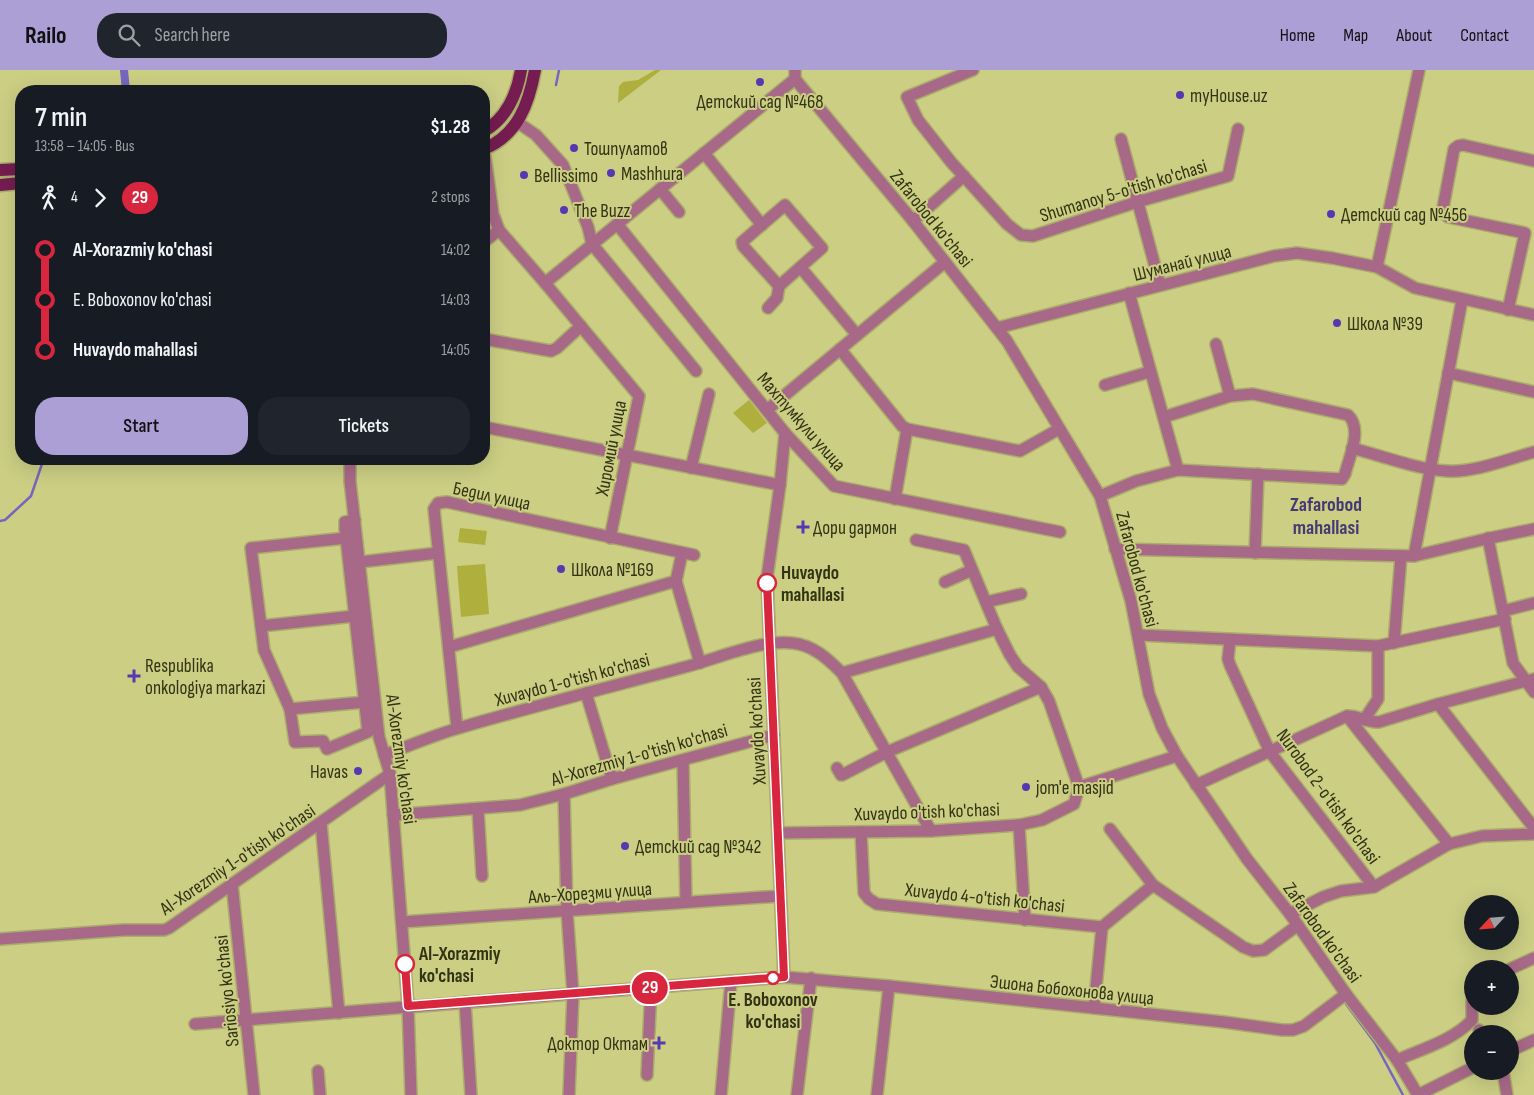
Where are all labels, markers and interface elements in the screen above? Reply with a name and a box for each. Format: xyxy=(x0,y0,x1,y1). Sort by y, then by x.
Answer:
search box xyxy=(97,13,447,58)
text: Railo xyxy=(25,21,67,50)
icon: search xyxy=(115,21,143,49)
text: Search here xyxy=(155,24,230,47)
text: Home xyxy=(1280,25,1315,46)
text: Map xyxy=(1343,25,1368,46)
text: About xyxy=(1396,25,1432,46)
text: Contact xyxy=(1460,25,1509,46)
marker: Детский сад №468 xyxy=(754,76,766,88)
place label: myHouse.uz xyxy=(1190,85,1268,108)
marker: myHouse.uz xyxy=(1174,89,1186,101)
place label: Детский сад №468 xyxy=(696,91,824,114)
text: 7 min xyxy=(35,101,87,134)
text: $1.28 xyxy=(430,116,470,139)
text: 13:58 – 14:05 · Bus xyxy=(35,137,134,156)
place label: Тошпулатов xyxy=(584,138,668,161)
marker: Тошпулатов xyxy=(568,142,580,154)
street label: Shumanoy 5-o'tish ko'chasi xyxy=(1037,155,1210,228)
place label: Mashhura xyxy=(621,163,683,186)
place label: Bellissimo xyxy=(534,165,598,188)
street label: Zafarobod ko'chasi xyxy=(885,166,977,272)
marker: Mashhura xyxy=(605,167,617,179)
marker: Bellissimo xyxy=(518,169,530,181)
icon: walk xyxy=(35,184,63,212)
icon: forward xyxy=(86,184,114,212)
text: 29 xyxy=(132,187,148,208)
text: 4 xyxy=(71,188,78,207)
text: 2 stops xyxy=(431,188,470,207)
place label: The Buzz xyxy=(574,200,631,223)
marker: The Buzz xyxy=(558,204,570,216)
place label: Детский сад №456 xyxy=(1341,204,1467,227)
marker: Детский сад №456 xyxy=(1325,208,1337,220)
text: Al-Xorazmiy ko'chasi xyxy=(73,239,212,262)
street label: Шуманай улица xyxy=(1131,240,1234,287)
text: 14:02 xyxy=(441,241,470,260)
text: E. Boboxonov ko'chasi xyxy=(73,289,212,312)
text: 14:03 xyxy=(441,291,470,310)
place label: Школа №39 xyxy=(1347,313,1423,336)
marker: Школа №39 xyxy=(1331,317,1343,329)
text: Huvaydo mahallasi xyxy=(73,339,197,362)
text: 14:05 xyxy=(441,341,470,360)
street label: Махтумкули улица xyxy=(752,368,850,476)
button: Start xyxy=(35,397,248,455)
button: Tickets xyxy=(258,397,470,455)
street label: Хиромий улица xyxy=(591,399,632,499)
street label: Бедил улица xyxy=(451,477,533,516)
district label: Zafarobod mahallasi xyxy=(1290,493,1362,540)
street label: Zafarobod ko'chasi xyxy=(1110,509,1163,630)
place label: Дори дармон xyxy=(813,517,897,540)
marker: Дори дармон xyxy=(797,521,809,533)
place label: Школа №169 xyxy=(571,559,654,582)
place label: Huvaydo mahallasi xyxy=(781,562,844,607)
marker: Школа №169 xyxy=(555,563,567,575)
marker: Huvaydo mahallasi xyxy=(757,573,777,593)
street label: Xuvaydo 1-o'tish ko'chasi xyxy=(492,649,652,712)
place label: Respublika onkologiya markazi xyxy=(145,655,266,700)
marker: Respublika onkologiya markazi xyxy=(127,669,141,683)
street label: Xuvaydo ko'chasi xyxy=(743,677,772,786)
street label: Al-Xorezmiy ko'chasi xyxy=(380,692,421,826)
street label: Al-Xorezmiy 1-o'tish ko'chasi xyxy=(548,719,730,792)
street label: Nurobod 2-o'tish ko'chasi xyxy=(1271,725,1385,869)
place label: Havas xyxy=(310,761,348,784)
marker: Havas xyxy=(352,765,364,777)
place label: jom'e masjid xyxy=(1035,777,1114,800)
marker: jom'e masjid xyxy=(1020,781,1032,793)
street label: Xuvaydo o'tish ko'chasi xyxy=(853,798,1000,827)
street label: Al-Xorezmiy 1-o'tish ko'chasi xyxy=(155,800,320,921)
place label: Детский сад №342 xyxy=(635,836,761,859)
marker: Детский сад №342 xyxy=(619,840,631,852)
street label: Аль-Хорезми улица xyxy=(526,878,653,909)
street label: Zafarobod ko'chasi xyxy=(1278,878,1366,988)
street label: Xuvaydo 4-o'tish ko'chasi xyxy=(903,879,1066,918)
north arrow xyxy=(1464,895,1519,950)
map controls xyxy=(1464,895,1519,1080)
street label: Sariosiyo ko'chasi xyxy=(210,934,245,1048)
place label: Al-Xorazmiy ko'chasi xyxy=(418,943,501,988)
marker: Al-Xorazmiy ko'chasi xyxy=(395,954,415,974)
button: + xyxy=(1464,960,1519,1015)
street label: Эшона Бобохонова улица xyxy=(989,970,1155,1011)
marker: E. Boboxonov ko'chasi xyxy=(766,971,780,985)
line badge: 29 xyxy=(628,972,672,1004)
text: 29 xyxy=(642,977,658,998)
place label: E. Boboxonov ko'chasi xyxy=(728,989,818,1034)
button: − xyxy=(1464,1025,1519,1080)
place label: Доктор Октам xyxy=(547,1033,648,1056)
marker: Доктор Октам xyxy=(652,1036,666,1050)

